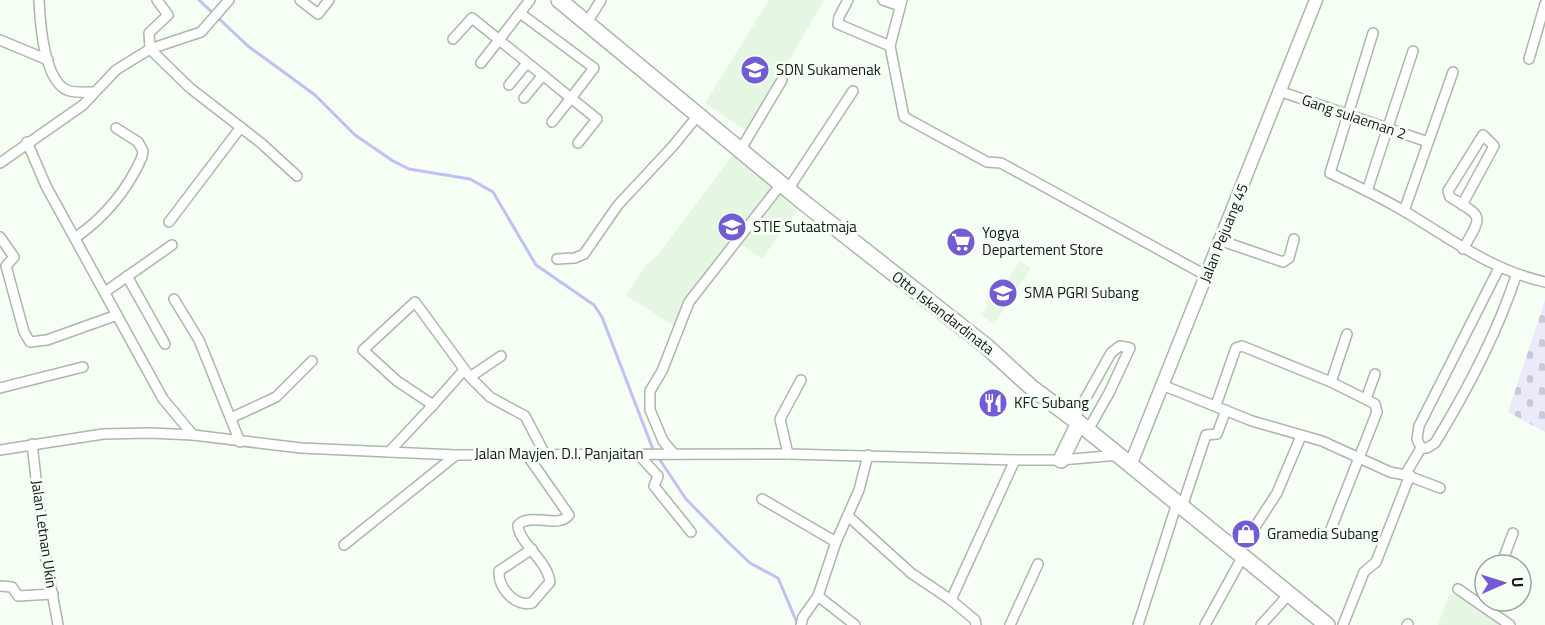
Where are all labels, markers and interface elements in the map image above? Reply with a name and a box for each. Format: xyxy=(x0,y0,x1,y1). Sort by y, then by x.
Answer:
school or university icon: SDN Sukamenak xyxy=(739,54,771,86)
place label: SDN Sukamenak xyxy=(776,58,881,81)
street label: Gang sulaeman 2 xyxy=(1299,88,1410,145)
street label: Jalan Pejuang 45 xyxy=(1193,180,1254,286)
school or university icon: STIE Sutaatmaja xyxy=(716,211,748,243)
place label: STIE Sutaatmaja xyxy=(753,215,857,238)
place label: Yogya Departement Store xyxy=(982,221,1103,261)
supermarket icon: Yogya Departement Store xyxy=(945,226,977,258)
street label: Otto Iskandardinata xyxy=(887,265,1000,360)
school or university icon: SMA PGRI Subang xyxy=(987,277,1019,309)
place label: SMA PGRI Subang xyxy=(1024,281,1139,304)
restaurant icon: KFC Subang xyxy=(977,387,1009,419)
place label: KFC Subang xyxy=(1014,391,1089,414)
street label: Jalan Mayjen. D.I. Panjaitan xyxy=(474,442,644,465)
street label: Jalan Letnan Ukin xyxy=(26,478,63,590)
shop icon: Gramedia Subang xyxy=(1230,518,1262,550)
place label: Gramedia Subang xyxy=(1267,522,1379,545)
north arrow xyxy=(1473,553,1533,613)
text: U xyxy=(1506,576,1530,588)

